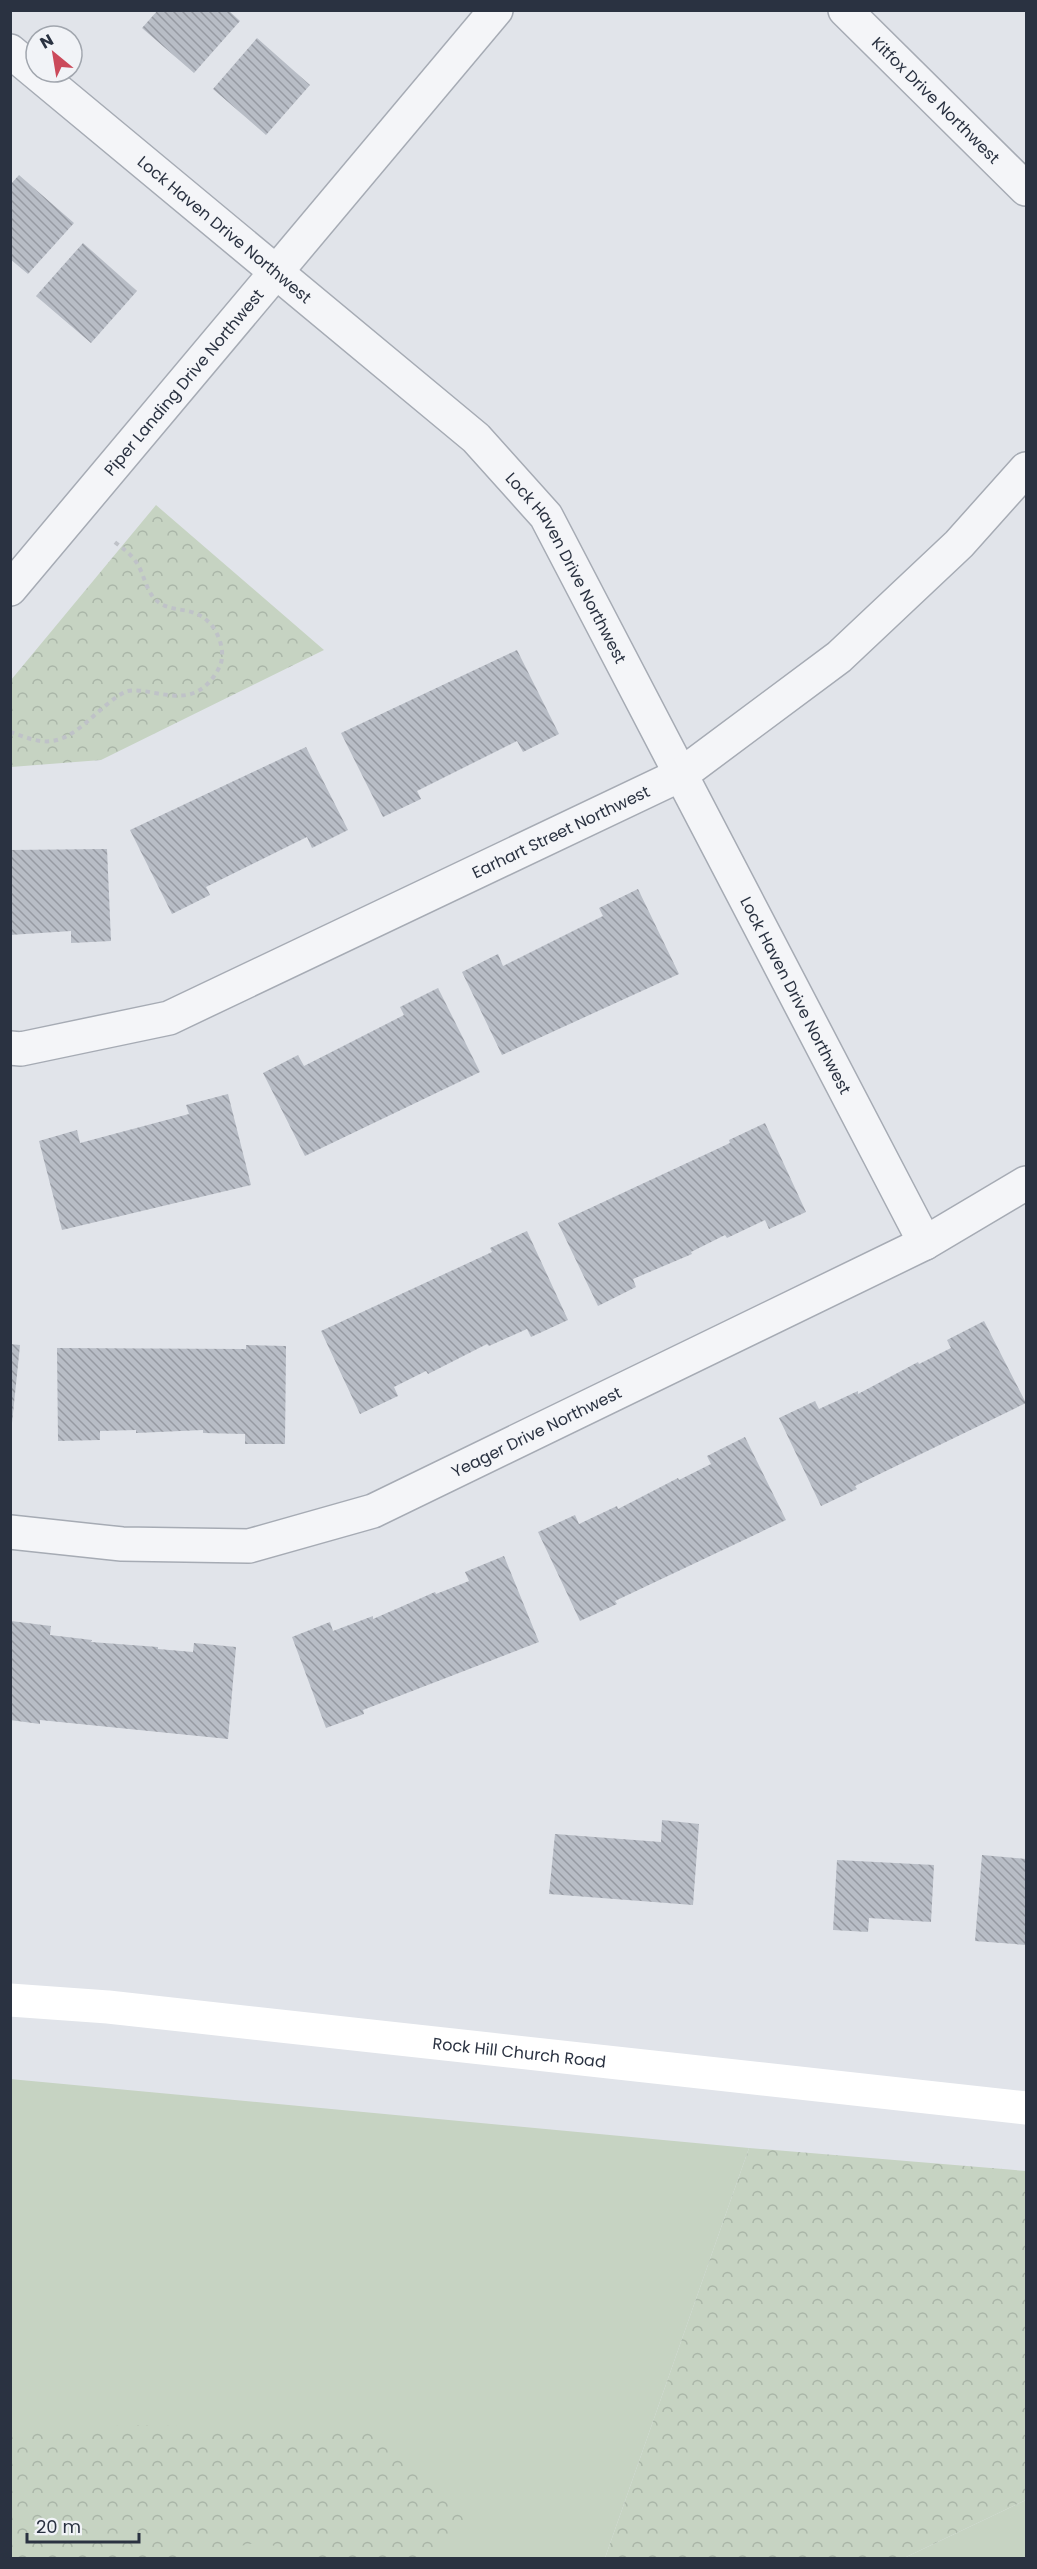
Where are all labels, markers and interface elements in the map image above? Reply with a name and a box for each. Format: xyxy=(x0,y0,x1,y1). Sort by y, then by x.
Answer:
north arrow xyxy=(24,24,84,84)
text: N xyxy=(36,28,58,54)
street label: Kitfox Drive Northwest xyxy=(866,32,1005,169)
street label: Lock Haven Drive Northwest xyxy=(132,151,316,309)
street label: Piper Landing Drive Northwest xyxy=(99,284,269,481)
street label: Lock Haven Drive Northwest xyxy=(500,467,632,668)
street label: Earhart Street Northwest xyxy=(468,780,654,884)
street label: Lock Haven Drive Northwest xyxy=(734,893,857,1098)
street label: Yeager Drive Northwest xyxy=(448,1381,625,1483)
street label: Rock Hill Church Road xyxy=(431,2032,607,2074)
scale bar xyxy=(27,2506,140,2544)
text: 20 m xyxy=(36,2514,81,2539)

